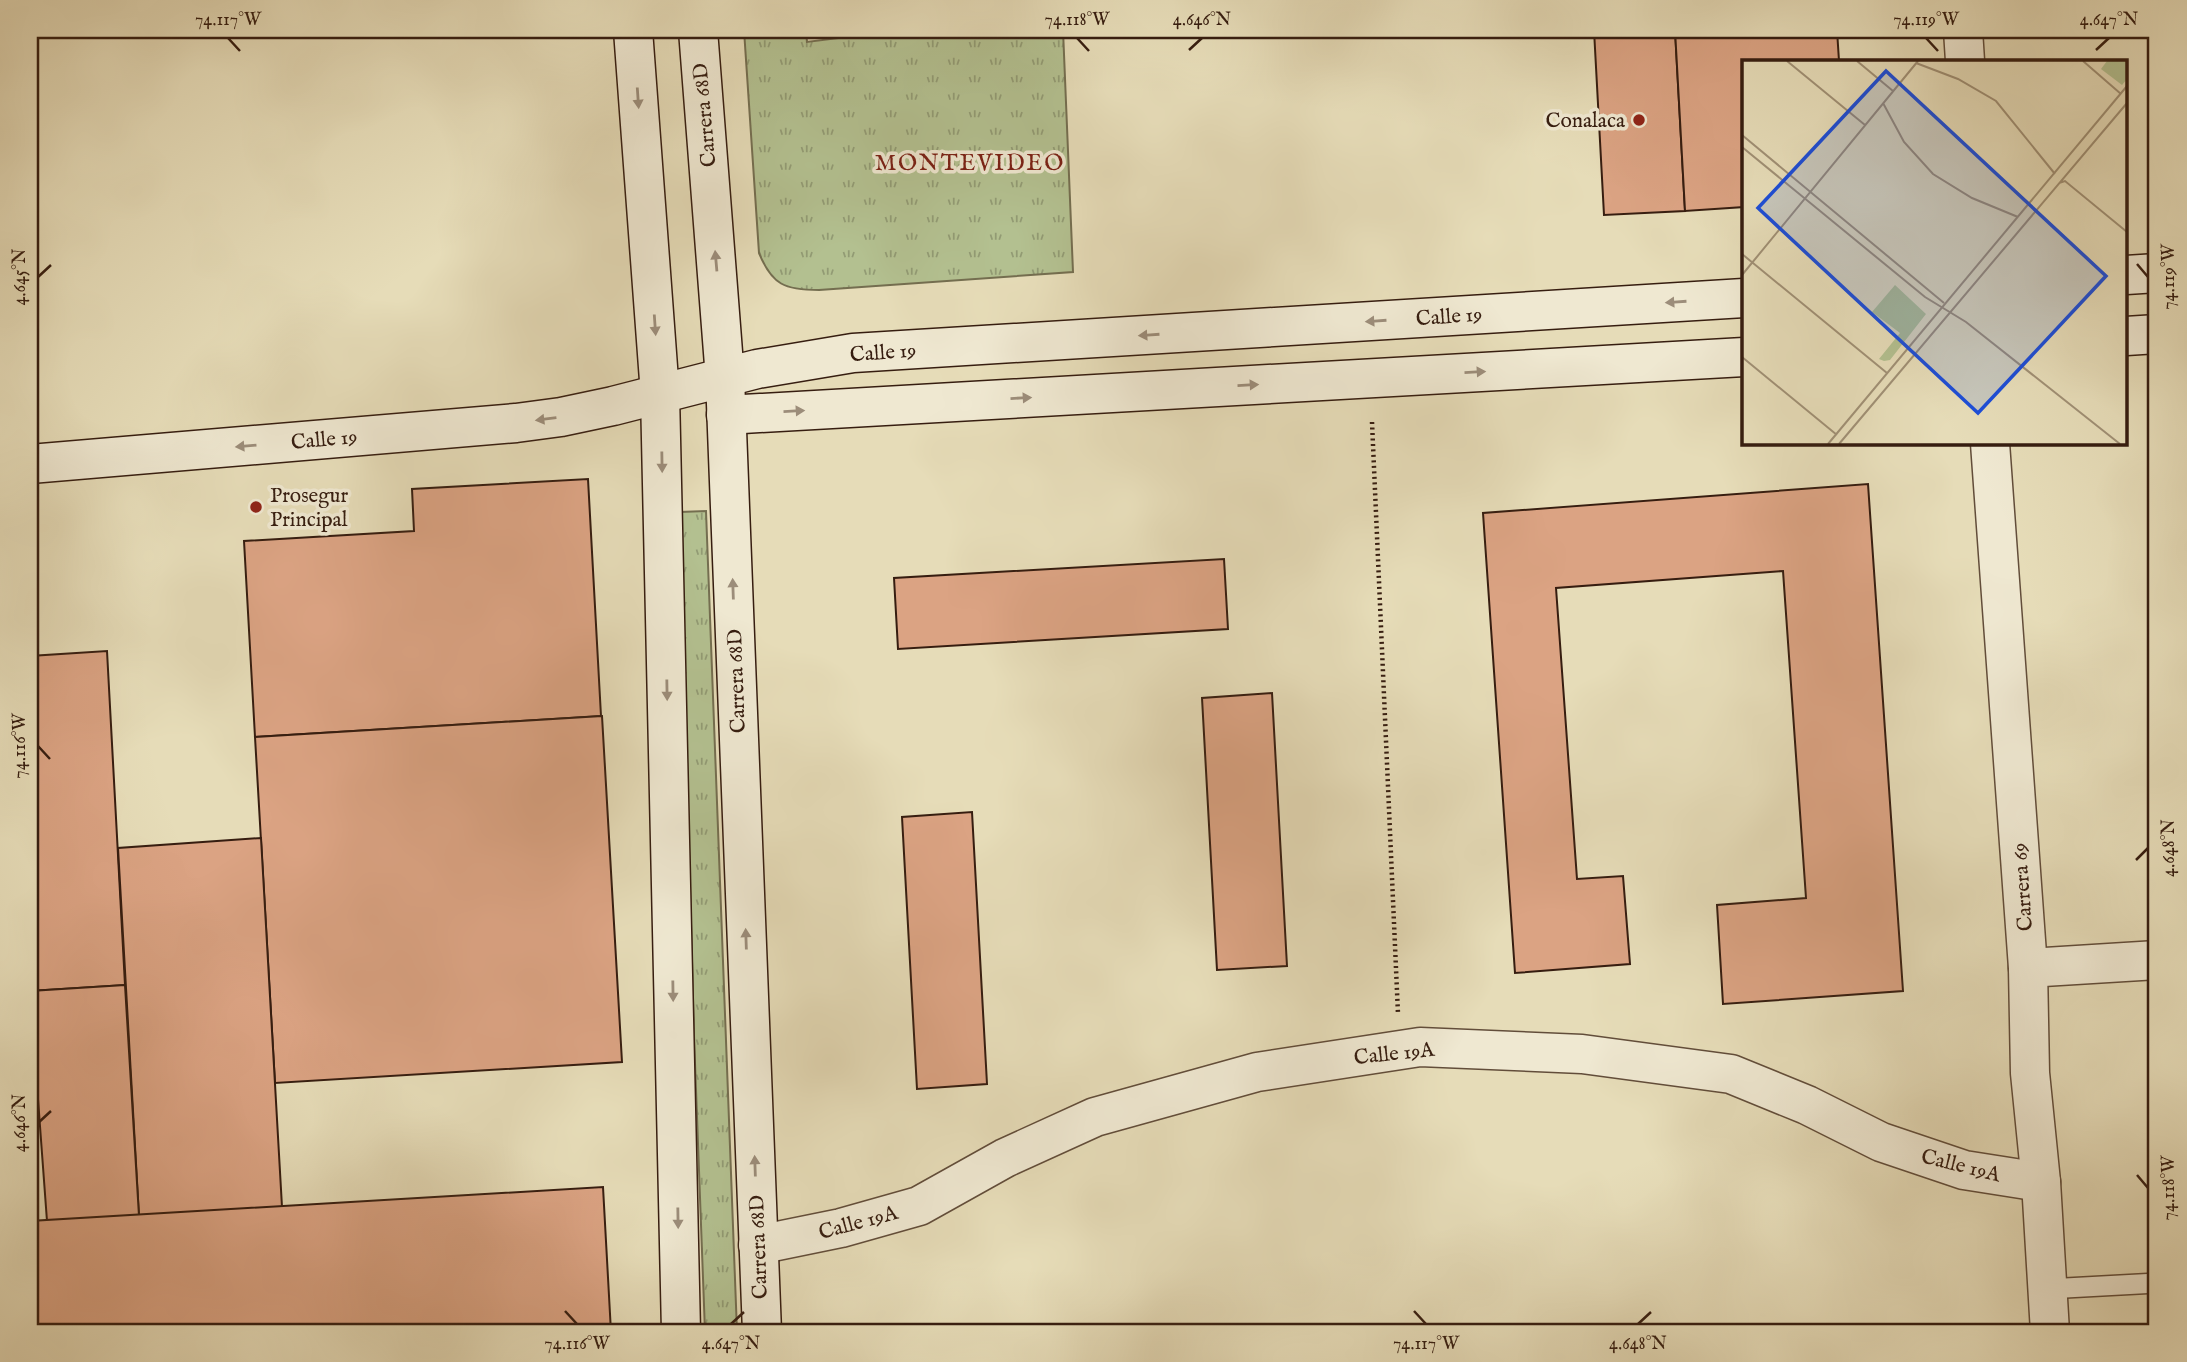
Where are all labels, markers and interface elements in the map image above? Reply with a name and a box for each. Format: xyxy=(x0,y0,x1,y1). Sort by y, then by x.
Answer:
text: 74.117°W xyxy=(195,9,262,32)
text: 74.118°W xyxy=(1045,9,1110,32)
text: 4.646°N xyxy=(1173,9,1232,32)
text: 74.119°W xyxy=(1893,9,1960,32)
text: 4.647°N xyxy=(2080,9,2139,32)
inset map xyxy=(1742,60,2128,444)
street label: Carrera 68D xyxy=(687,62,723,168)
one-way arrow xyxy=(633,87,644,109)
place label: Conalaca xyxy=(1546,108,1626,135)
marker: Conalaca xyxy=(1631,112,1647,128)
district label: MONTEVIDEO xyxy=(875,149,1065,178)
text: 74.119°W xyxy=(2158,243,2181,310)
text: 4.645°N xyxy=(9,248,32,306)
one-way arrow xyxy=(710,250,721,272)
one-way arrow xyxy=(1665,297,1687,308)
street label: Calle 19 xyxy=(1415,302,1483,333)
one-way arrow xyxy=(650,314,661,336)
one-way arrow xyxy=(1364,316,1386,327)
one-way arrow xyxy=(1137,330,1159,341)
street label: Calle 19 xyxy=(849,338,917,369)
one-way arrow xyxy=(1465,367,1487,378)
one-way arrow xyxy=(1238,380,1260,391)
one-way arrow xyxy=(1010,393,1032,404)
one-way arrow xyxy=(783,406,805,417)
one-way arrow xyxy=(535,414,557,425)
street label: Calle 19 xyxy=(290,424,359,457)
one-way arrow xyxy=(235,441,257,452)
one-way arrow xyxy=(656,452,667,474)
place label: Prosegur Principal xyxy=(270,483,348,534)
marker: Prosegur Principal xyxy=(248,499,264,515)
one-way arrow xyxy=(727,578,738,600)
street label: Carrera 68D xyxy=(722,628,753,734)
one-way arrow xyxy=(661,679,672,701)
text: 74.116°W xyxy=(9,713,32,779)
text: 4.648°N xyxy=(2158,819,2181,877)
street label: Carrera 69 xyxy=(2007,842,2040,932)
one-way arrow xyxy=(741,928,752,950)
one-way arrow xyxy=(667,980,679,1002)
street label: Calle 19A xyxy=(1353,1037,1437,1072)
text: 4.646°N xyxy=(9,1093,32,1152)
street label: Calle 19A xyxy=(1918,1144,2004,1190)
one-way arrow xyxy=(750,1155,761,1177)
text: 74.118°W xyxy=(2158,1155,2181,1220)
street label: Carrera 68D xyxy=(744,1194,775,1300)
street label: Calle 19A xyxy=(816,1200,902,1247)
one-way arrow xyxy=(673,1208,684,1230)
text: 74.116°W xyxy=(544,1333,610,1356)
text: 4.647°N xyxy=(702,1333,761,1356)
text: 74.117°W xyxy=(1393,1333,1460,1356)
text: 4.648°N xyxy=(1609,1333,1667,1356)

